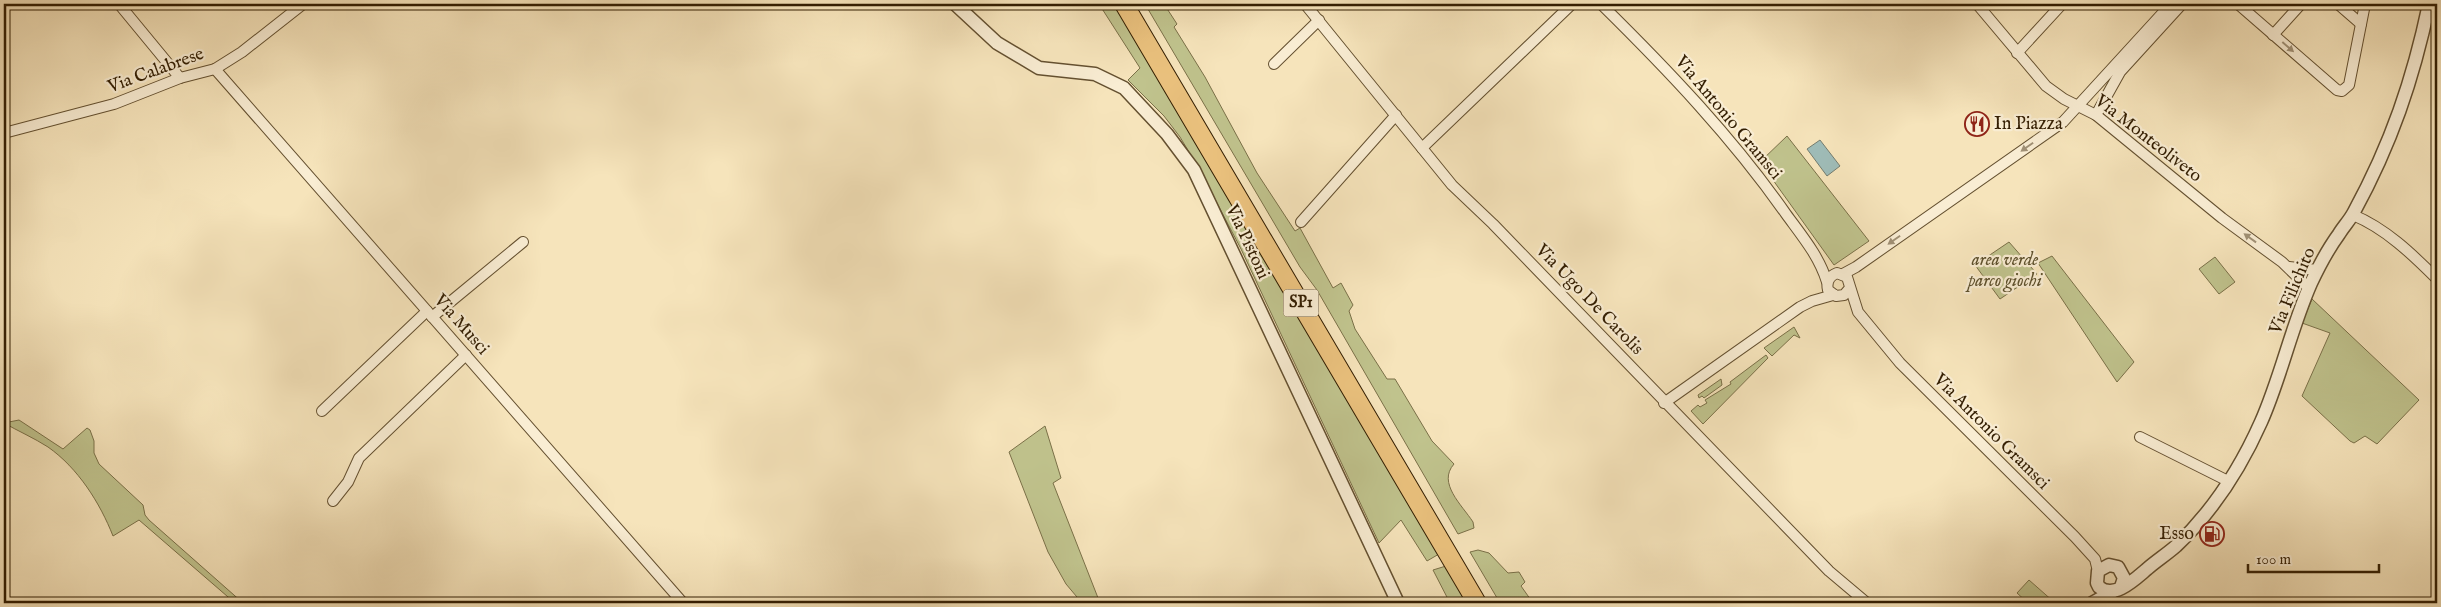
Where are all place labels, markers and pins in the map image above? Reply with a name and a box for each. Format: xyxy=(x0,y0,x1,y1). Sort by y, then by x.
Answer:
restaurant icon: In Piazza xyxy=(1964,111,1990,137)
place label: In Piazza xyxy=(1994,113,2063,136)
fuel station icon: Esso xyxy=(2199,521,2225,547)
place label: Esso xyxy=(2159,523,2194,546)

